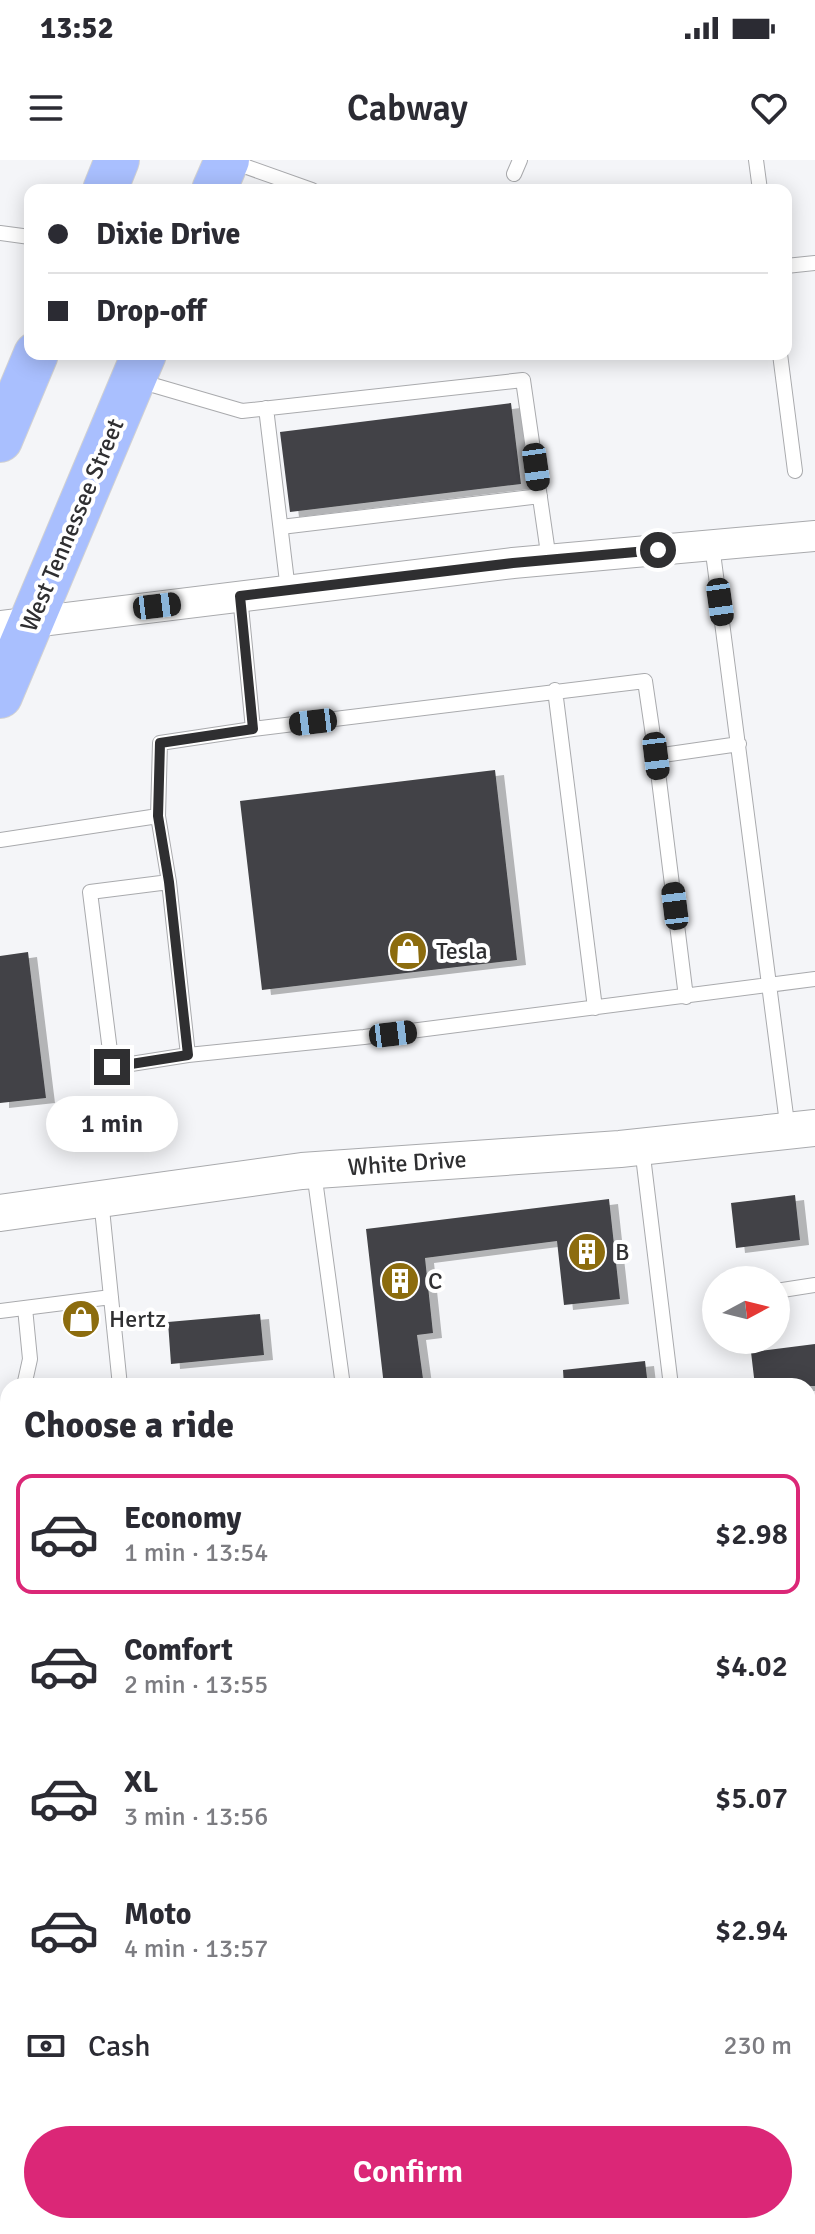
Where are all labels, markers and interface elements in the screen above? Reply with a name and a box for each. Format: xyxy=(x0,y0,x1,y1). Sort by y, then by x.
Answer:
text: 13:52 xyxy=(40,10,114,47)
icon: menu xyxy=(24,86,68,130)
text: Cabway xyxy=(347,86,468,131)
icon: heart xyxy=(747,86,791,130)
text: Dixie Drive xyxy=(96,216,240,253)
text: Drop-off xyxy=(96,293,206,330)
street label: West Tennessee Street xyxy=(14,414,130,636)
car xyxy=(521,442,551,492)
route start xyxy=(640,532,676,568)
car xyxy=(705,577,735,627)
car xyxy=(132,591,182,621)
car xyxy=(288,707,338,737)
car xyxy=(641,731,671,781)
car xyxy=(660,881,690,931)
shop icon: Tesla xyxy=(387,930,429,972)
place label: Tesla xyxy=(436,936,488,966)
car xyxy=(368,1019,418,1049)
route end xyxy=(94,1049,130,1085)
callout: 1 min xyxy=(46,1095,178,1151)
text: 1 min xyxy=(81,1108,143,1140)
street label: White Drive xyxy=(347,1144,467,1182)
building icon: B xyxy=(566,1231,608,1273)
place label: B xyxy=(615,1237,630,1267)
building icon: C xyxy=(379,1260,421,1302)
place label: C xyxy=(428,1266,442,1296)
north arrow xyxy=(702,1266,790,1354)
map controls xyxy=(702,1266,790,1354)
shop icon: Hertz xyxy=(60,1298,102,1340)
place label: Hertz xyxy=(109,1304,166,1334)
text: Choose a ride xyxy=(24,1403,234,1448)
icon: car xyxy=(28,1498,100,1570)
text: Economy xyxy=(124,1500,241,1537)
text: $2.98 xyxy=(715,1516,788,1553)
text: 1 min · 13:54 xyxy=(124,1537,268,1569)
icon: car xyxy=(28,1630,100,1702)
text: Comfort xyxy=(124,1632,233,1669)
text: $4.02 xyxy=(715,1648,788,1685)
text: 2 min · 13:55 xyxy=(124,1669,268,1701)
icon: car xyxy=(28,1762,100,1834)
text: XL xyxy=(124,1764,158,1801)
text: $5.07 xyxy=(715,1780,788,1817)
text: 3 min · 13:56 xyxy=(124,1801,268,1833)
icon: car xyxy=(28,1894,100,1966)
text: Moto xyxy=(124,1896,191,1933)
text: $2.94 xyxy=(715,1912,788,1949)
text: 4 min · 13:57 xyxy=(124,1933,268,1965)
icon: cash xyxy=(24,2024,68,2068)
text: Cash xyxy=(88,2028,151,2065)
text: 230 m xyxy=(723,2030,792,2062)
button: Confirm xyxy=(24,2126,792,2218)

